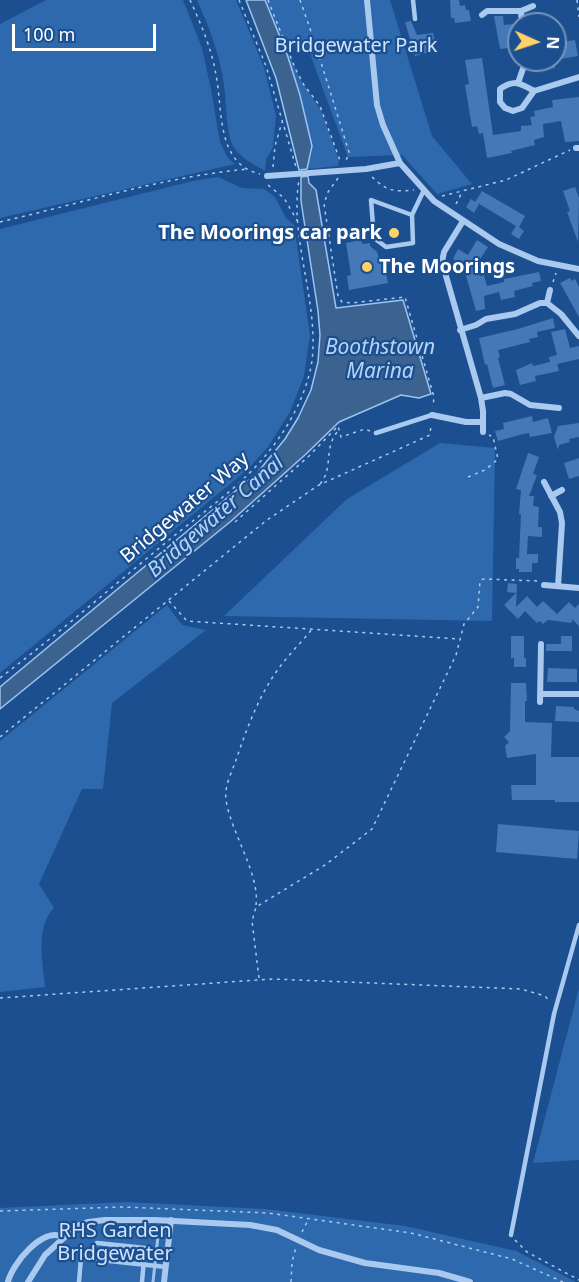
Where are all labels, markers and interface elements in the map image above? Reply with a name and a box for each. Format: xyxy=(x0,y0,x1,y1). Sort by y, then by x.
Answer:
scale bar xyxy=(15,12,159,50)
north arrow xyxy=(507,12,567,72)
text: 100 m xyxy=(23,22,75,46)
park label: Bridgewater Park xyxy=(274,34,438,58)
text: N xyxy=(542,36,564,50)
place label: The Moorings car park xyxy=(158,221,382,245)
marker: The Moorings car park xyxy=(387,226,401,240)
place label: The Moorings xyxy=(379,255,515,279)
marker: The Moorings xyxy=(360,260,374,274)
water label: Boothstown Marina xyxy=(325,335,435,385)
street label: Bridgewater Way xyxy=(116,447,254,569)
water label: Bridgewater Canal xyxy=(142,451,290,583)
park label: RHS Garden Bridgewater xyxy=(57,1219,173,1266)

